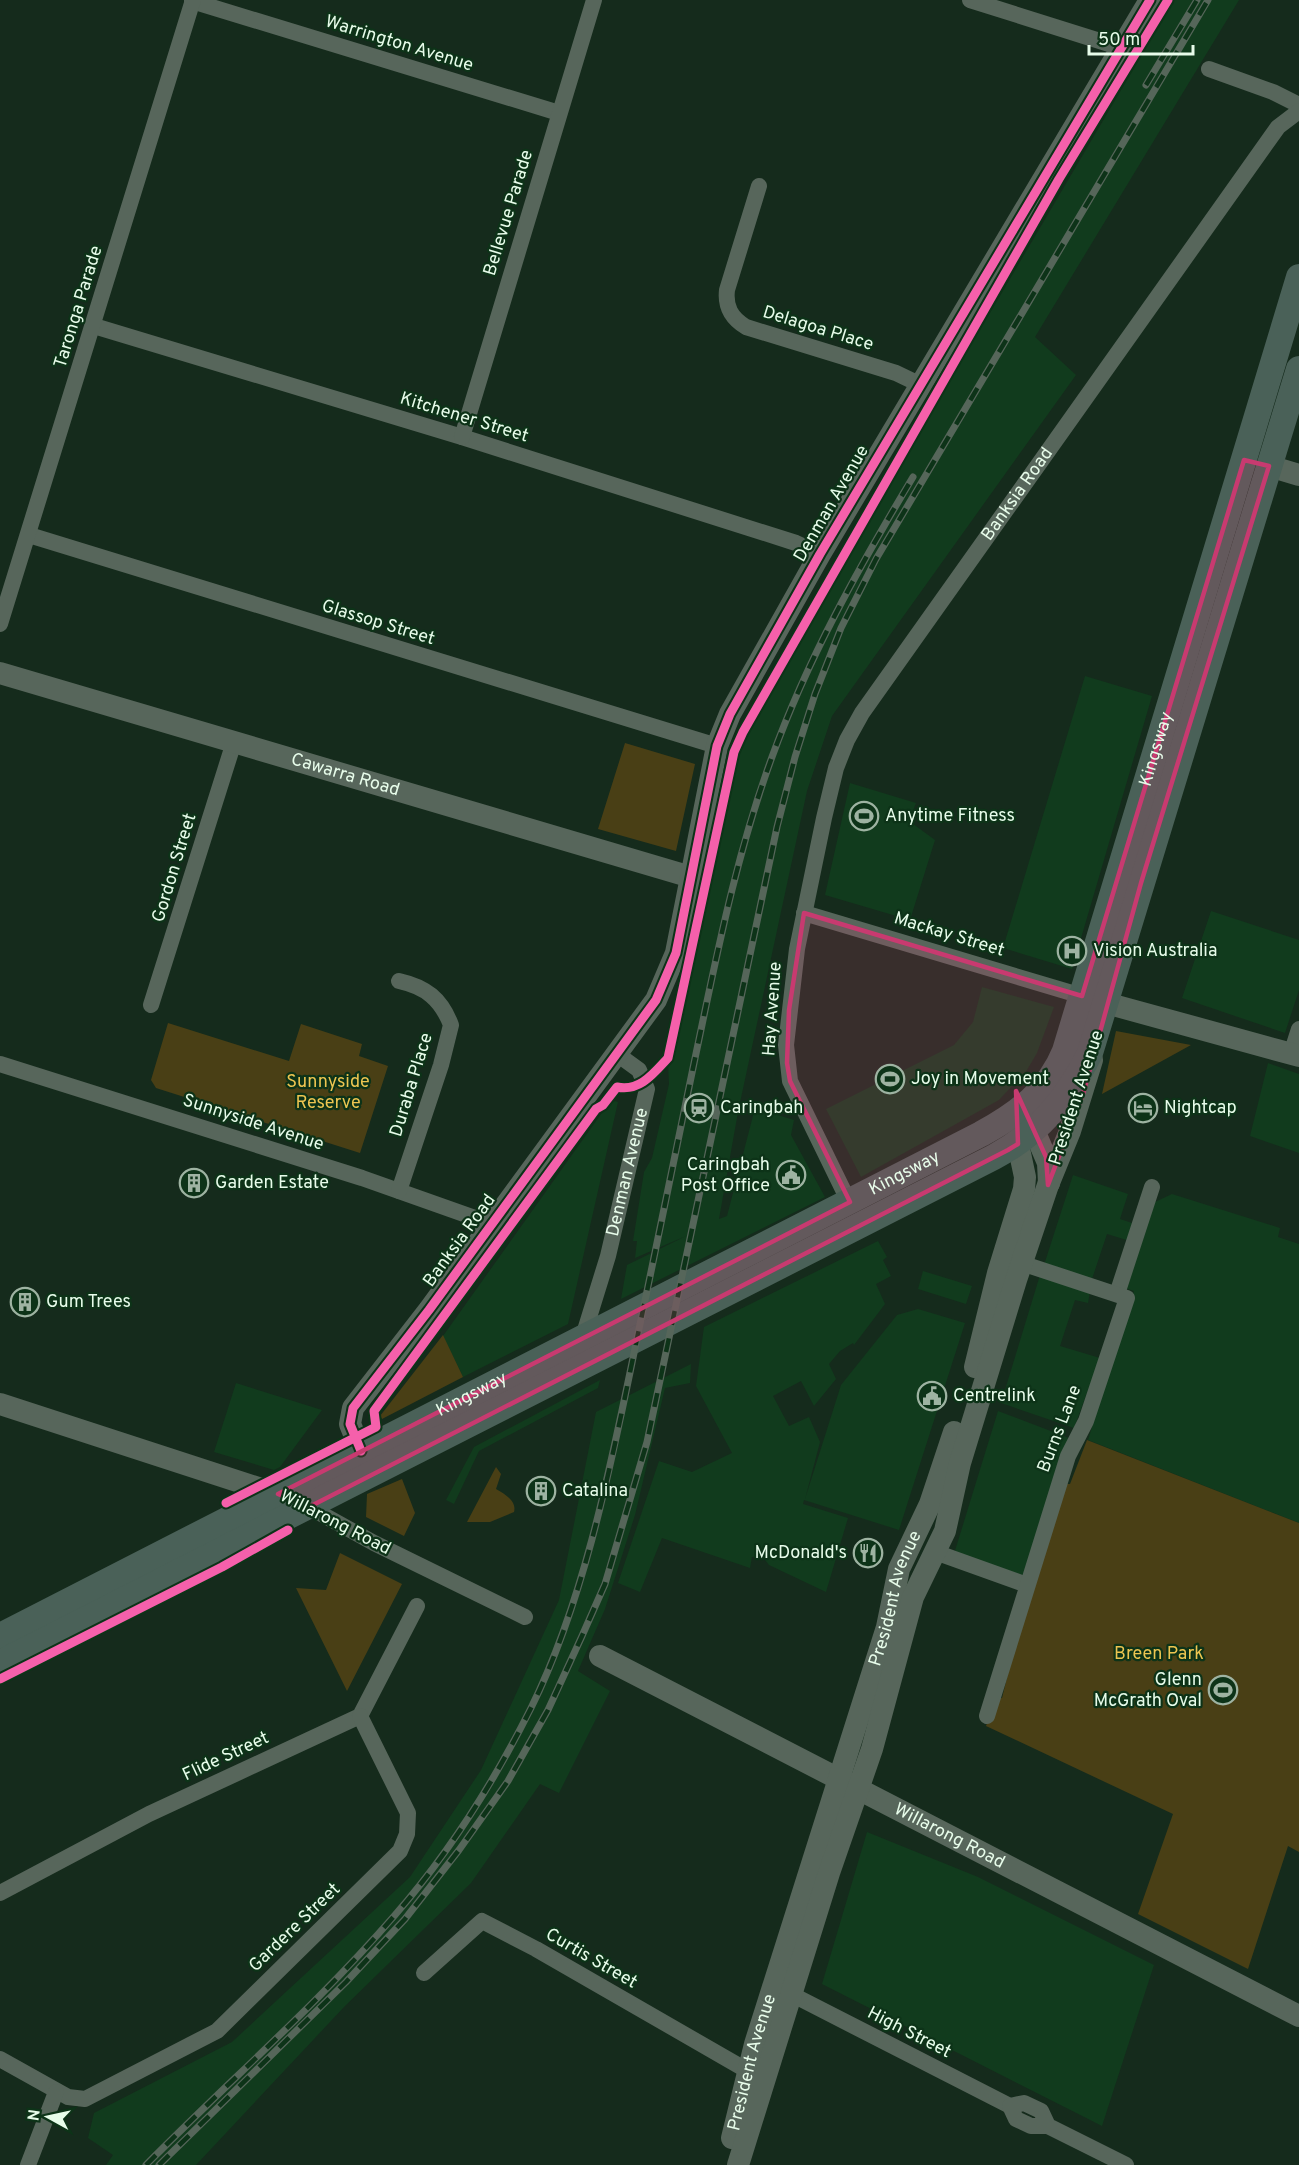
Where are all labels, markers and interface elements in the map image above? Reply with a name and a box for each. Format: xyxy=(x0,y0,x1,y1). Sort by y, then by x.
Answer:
street label: Warrington Avenue xyxy=(322,11,476,77)
scale bar xyxy=(1089,18,1192,56)
text: 50 m xyxy=(1098,29,1140,52)
street label: Bellevue Parade xyxy=(479,147,539,279)
street label: Taronga Parade xyxy=(49,243,109,371)
street label: Delagoa Place xyxy=(760,301,876,357)
street label: Kitchener Street xyxy=(397,388,531,448)
street label: Denman Avenue xyxy=(789,441,875,567)
street label: Banksia Road xyxy=(976,443,1058,545)
street label: Glassop Street xyxy=(319,595,437,651)
street label: Kingsway xyxy=(1134,709,1178,789)
street label: Cawarra Road xyxy=(288,748,402,802)
sports icon: Anytime Fitness xyxy=(848,800,880,832)
place label: Anytime Fitness xyxy=(885,805,1015,828)
street label: Gordon Street xyxy=(147,811,203,925)
street label: Mackay Street xyxy=(891,907,1007,963)
hospital icon: Vision Australia xyxy=(1056,935,1088,967)
place label: Vision Australia xyxy=(1093,940,1217,963)
street label: Hay Avenue xyxy=(758,961,788,1057)
street label: President Avenue xyxy=(1044,1028,1110,1168)
street label: Duraba Place xyxy=(385,1030,439,1140)
sports icon: Joy in Movement xyxy=(874,1063,906,1095)
place label: Joy in Movement xyxy=(911,1068,1049,1091)
park label: Sunnyside Reserve xyxy=(286,1071,370,1115)
street label: Sunnyside Avenue xyxy=(179,1089,327,1157)
station icon: Caringbah xyxy=(683,1092,715,1124)
hotel icon: Nightcap xyxy=(1127,1092,1159,1124)
place label: Caringbah xyxy=(720,1097,803,1120)
place label: Nightcap xyxy=(1164,1097,1237,1120)
street label: Denman Avenue xyxy=(601,1106,654,1239)
street label: Kingsway xyxy=(865,1145,944,1201)
place label: Caringbah Post Office xyxy=(681,1154,770,1198)
public building icon: Caringbah Post Office xyxy=(775,1159,807,1191)
building icon: Garden Estate xyxy=(178,1167,210,1199)
place label: Garden Estate xyxy=(215,1172,329,1195)
street label: Banksia Road xyxy=(419,1190,501,1292)
building icon: Gum Trees xyxy=(9,1286,41,1318)
place label: Gum Trees xyxy=(46,1291,131,1314)
street label: Kingsway xyxy=(432,1367,511,1422)
public building icon: Centrelink xyxy=(916,1380,948,1412)
street label: Burns Lane xyxy=(1033,1382,1087,1476)
place label: Centrelink xyxy=(953,1385,1036,1408)
building icon: Catalina xyxy=(525,1475,557,1507)
place label: Catalina xyxy=(562,1480,628,1503)
street label: Willarong Road xyxy=(276,1485,394,1561)
street label: President Avenue xyxy=(864,1527,927,1669)
restaurant icon: McDonald's xyxy=(852,1537,884,1569)
place label: McDonald's xyxy=(755,1542,847,1565)
park label: Breen Park xyxy=(1114,1643,1204,1666)
place label: Glenn McGrath Oval xyxy=(1094,1669,1202,1713)
sports icon: Glenn McGrath Oval xyxy=(1207,1674,1239,1706)
street label: Flide Street xyxy=(179,1727,273,1787)
street label: Willarong Road xyxy=(890,1798,1009,1874)
street label: Gardere Street xyxy=(244,1879,346,1977)
street label: Curtis Street xyxy=(541,1923,641,1995)
street label: President Avenue xyxy=(723,1991,782,2133)
street label: High Street xyxy=(863,2002,955,2064)
north arrow xyxy=(18,2087,78,2147)
text: N xyxy=(24,2108,46,2122)

